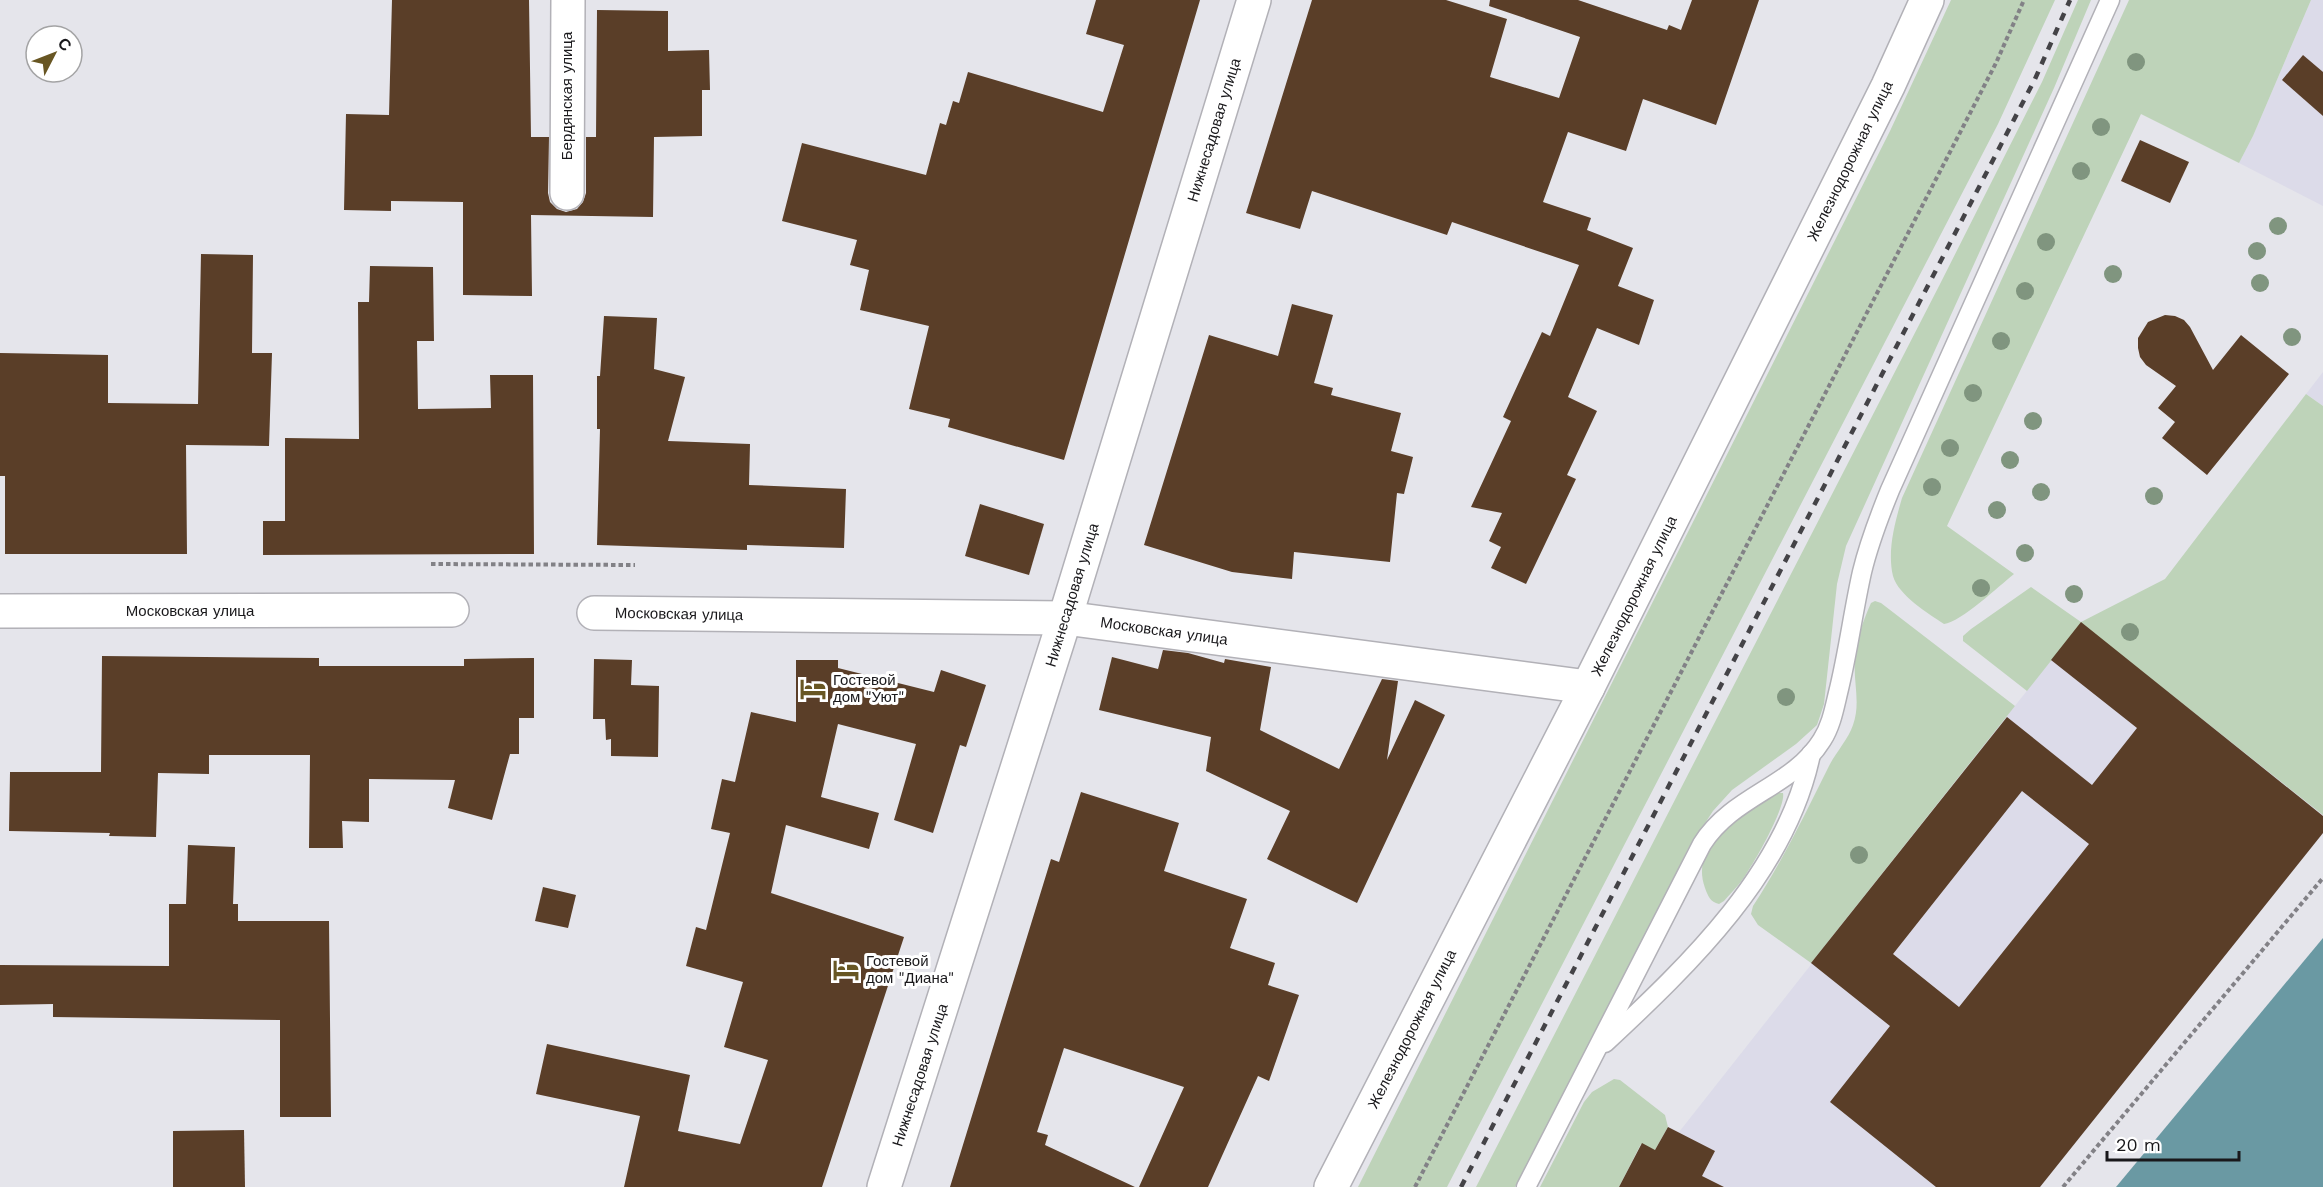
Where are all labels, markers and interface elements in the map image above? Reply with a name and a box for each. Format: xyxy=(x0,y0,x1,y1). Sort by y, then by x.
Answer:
north arrow xyxy=(24,24,84,84)
street label: Бердянская улица xyxy=(558,31,576,160)
text: С xyxy=(54,34,76,55)
street label: Нижнесадовая улица xyxy=(1184,55,1245,204)
street label: Железнодорожная улица xyxy=(1803,77,1897,244)
street label: Железнодорожная улица xyxy=(1587,512,1681,679)
street label: Нижнесадовая улица xyxy=(1042,520,1103,669)
street label: Московская улица xyxy=(126,602,255,620)
street label: Московская улица xyxy=(615,604,744,624)
street label: Московская улица xyxy=(1099,613,1230,649)
place label: Гостевой дом "Уют" xyxy=(833,671,904,706)
hotel icon: Гостевой дом "Уют" xyxy=(798,674,828,704)
street label: Железнодорожная улица xyxy=(1364,946,1460,1112)
place label: Гостевой дом "Диана" xyxy=(866,952,954,987)
hotel icon: Гостевой дом "Диана" xyxy=(831,955,861,985)
street label: Нижнесадовая улица xyxy=(888,1001,952,1149)
scale bar xyxy=(2107,1124,2239,1162)
text: 20 m xyxy=(2116,1134,2161,1155)

